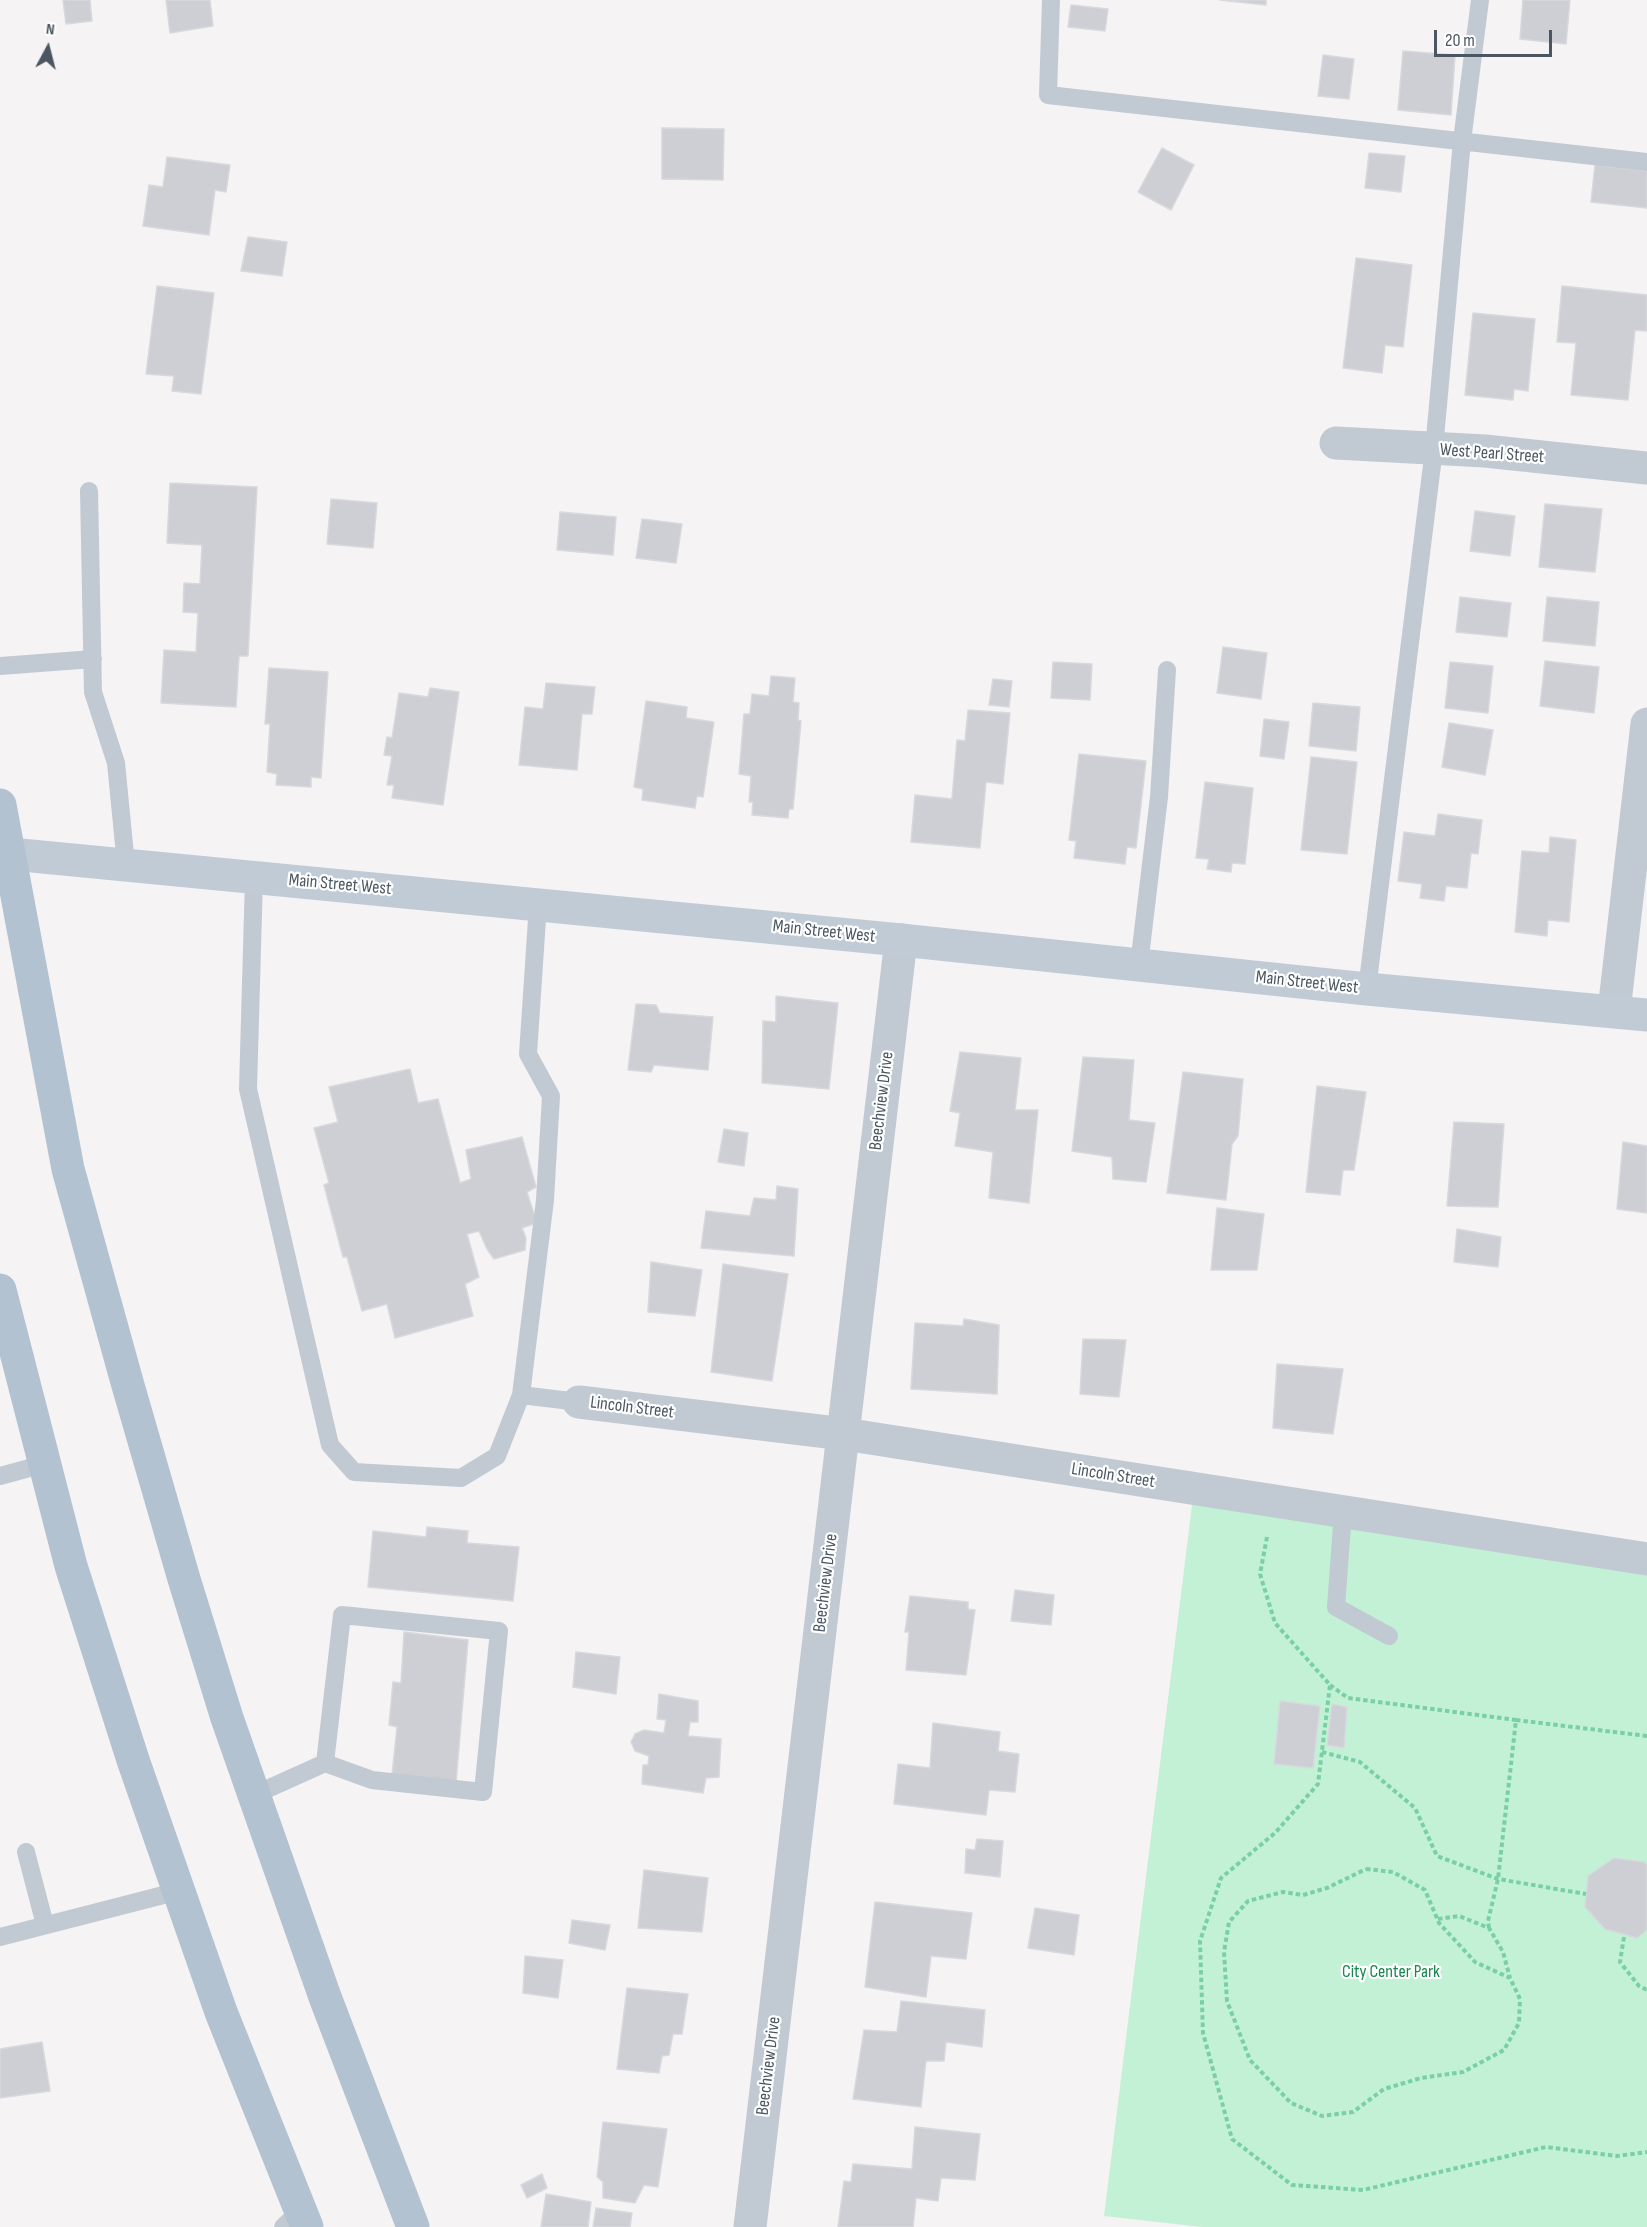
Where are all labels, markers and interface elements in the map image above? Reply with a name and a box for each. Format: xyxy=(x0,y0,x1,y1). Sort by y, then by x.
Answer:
north arrow xyxy=(18,18,78,78)
scale bar xyxy=(1437,18,1556,56)
text: N xyxy=(45,20,56,40)
text: 20 m xyxy=(1445,30,1475,51)
street label: West Pearl Street xyxy=(1439,440,1545,468)
street label: Main Street West xyxy=(288,870,392,900)
street label: Main Street West xyxy=(772,916,876,948)
street label: Main Street West xyxy=(1255,967,1359,999)
street label: Beechview Drive xyxy=(865,1050,899,1152)
street label: Lincoln Street xyxy=(589,1392,675,1424)
street label: Lincoln Street xyxy=(1070,1459,1156,1493)
street label: Beechview Drive xyxy=(809,1532,843,1634)
park label: City Center Park xyxy=(1342,1961,1440,1983)
street label: Beechview Drive xyxy=(752,2015,786,2117)

